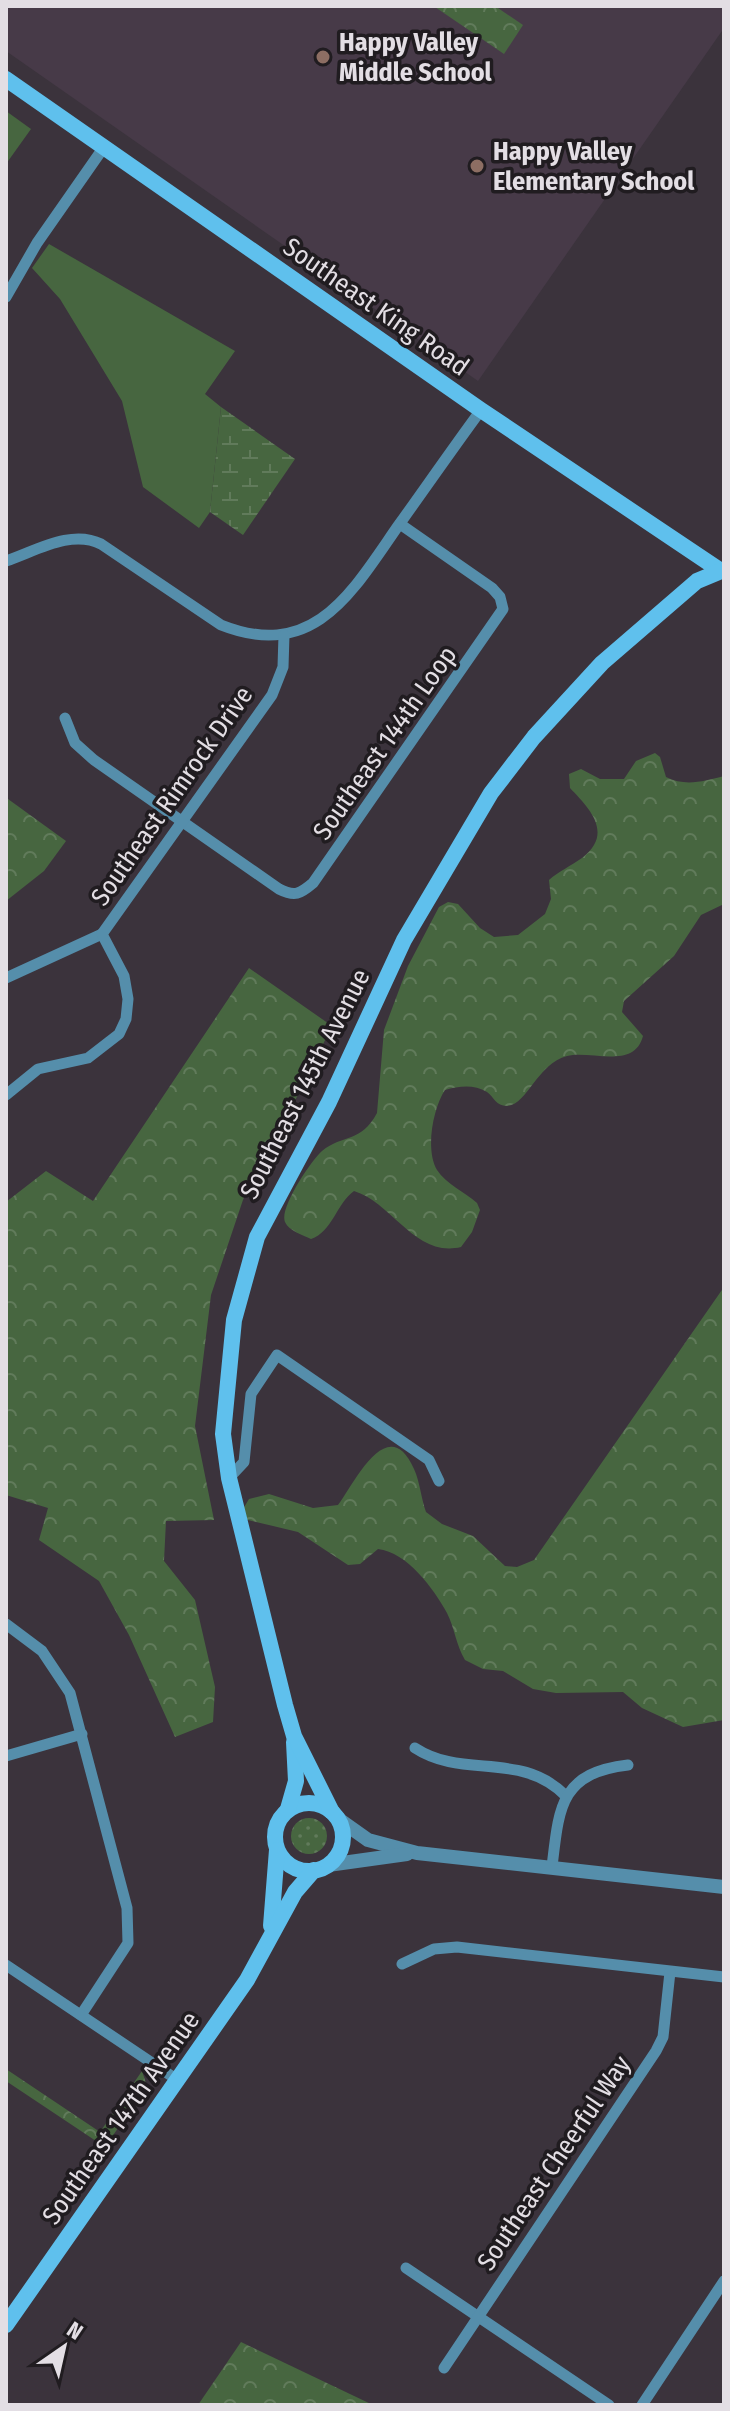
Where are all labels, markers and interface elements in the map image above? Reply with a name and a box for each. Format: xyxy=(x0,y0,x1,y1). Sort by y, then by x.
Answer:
place label: Happy Valley Middle School xyxy=(339,27,493,88)
marker: Happy Valley Middle School xyxy=(314,48,332,66)
place label: Happy Valley Elementary School xyxy=(493,136,695,197)
marker: Happy Valley Elementary School xyxy=(468,157,486,175)
street label: Southeast King Road xyxy=(277,231,475,383)
street label: Southeast 144th Loop xyxy=(307,640,463,846)
street label: Southeast Rimrock Drive xyxy=(85,680,259,912)
street label: Southeast 145th Avenue xyxy=(234,964,376,1204)
street label: Southeast 147th Avenue xyxy=(36,2006,206,2230)
street label: Southeast Cheerful Way xyxy=(471,2050,637,2276)
north arrow xyxy=(24,2307,104,2387)
text: N xyxy=(62,2316,88,2346)

